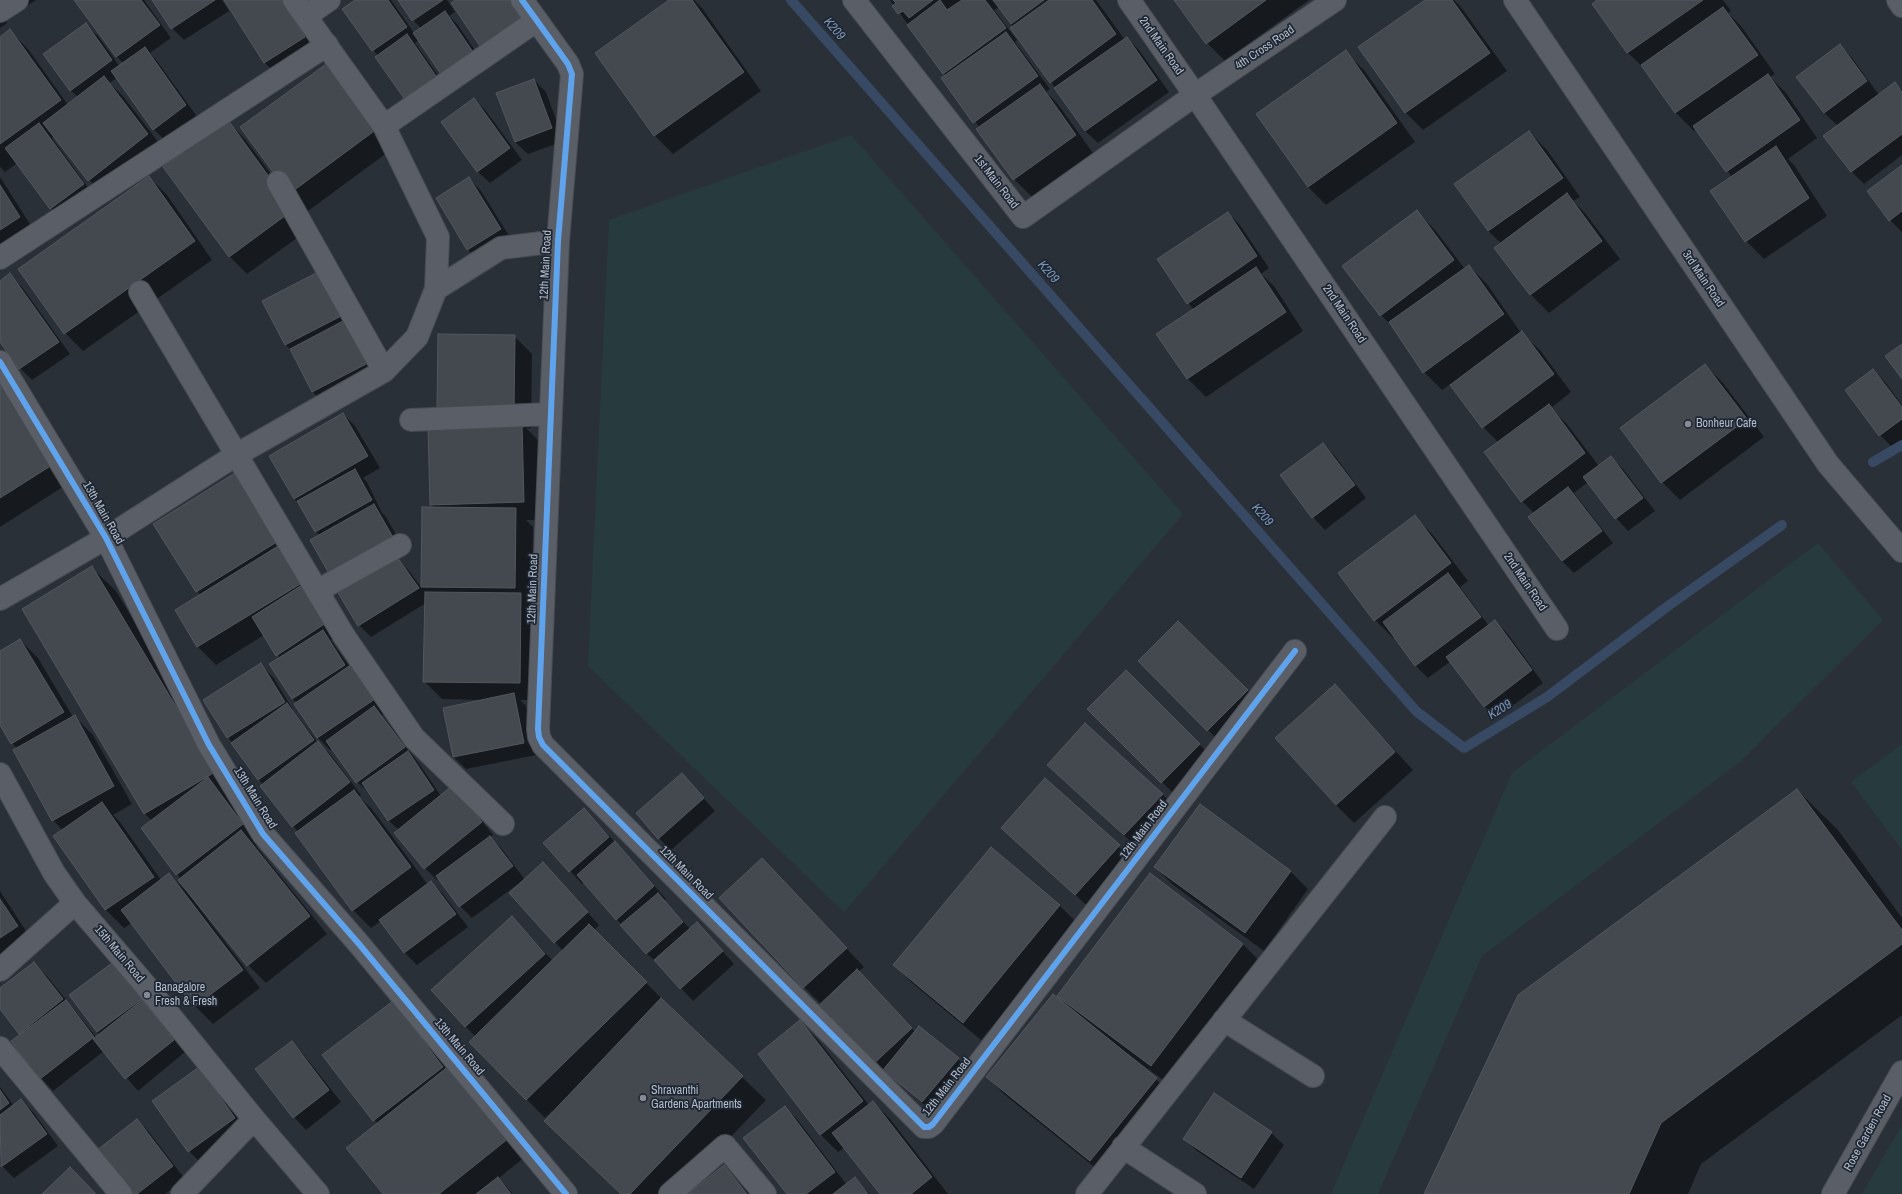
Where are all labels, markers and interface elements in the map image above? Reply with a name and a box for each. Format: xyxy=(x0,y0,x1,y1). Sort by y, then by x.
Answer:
water label: K209 xyxy=(820,14,848,44)
street label: 2nd Main Road xyxy=(1136,14,1186,78)
street label: 4th Cross Road xyxy=(1233,23,1297,73)
street label: 1st Main Road xyxy=(971,152,1021,212)
street label: 12th Main Road xyxy=(537,230,555,300)
street label: 3rd Main Road xyxy=(1679,248,1727,310)
water label: K209 xyxy=(1034,257,1062,287)
street label: 2nd Main Road xyxy=(1319,282,1369,346)
place label: Bonheur Cafe xyxy=(1696,417,1757,431)
marker: Bonheur Cafe xyxy=(1683,419,1693,429)
street label: 13th Main Road xyxy=(79,479,127,547)
water label: K209 xyxy=(1248,500,1276,530)
street label: 2nd Main Road xyxy=(1500,550,1550,614)
street label: 12th Main Road xyxy=(525,554,541,624)
water label: K209 xyxy=(1485,697,1515,723)
street label: 13th Main Road xyxy=(230,764,280,832)
street label: 12th Main Road xyxy=(1117,798,1171,862)
street label: 12th Main Road xyxy=(656,843,716,903)
street label: 15th Main Road xyxy=(91,923,147,985)
place label: Banagalore Fresh & Fresh xyxy=(155,981,217,1009)
marker: Banagalore Fresh & Fresh xyxy=(142,990,152,1000)
street label: 13th Main Road xyxy=(431,1016,487,1078)
street label: 12th Main Road xyxy=(920,1055,974,1119)
place label: Shravanthi Gardens Apartments xyxy=(651,1084,742,1112)
street label: Rose Garden Road xyxy=(1841,1092,1895,1174)
marker: Shravanthi Gardens Apartments xyxy=(638,1093,648,1103)

